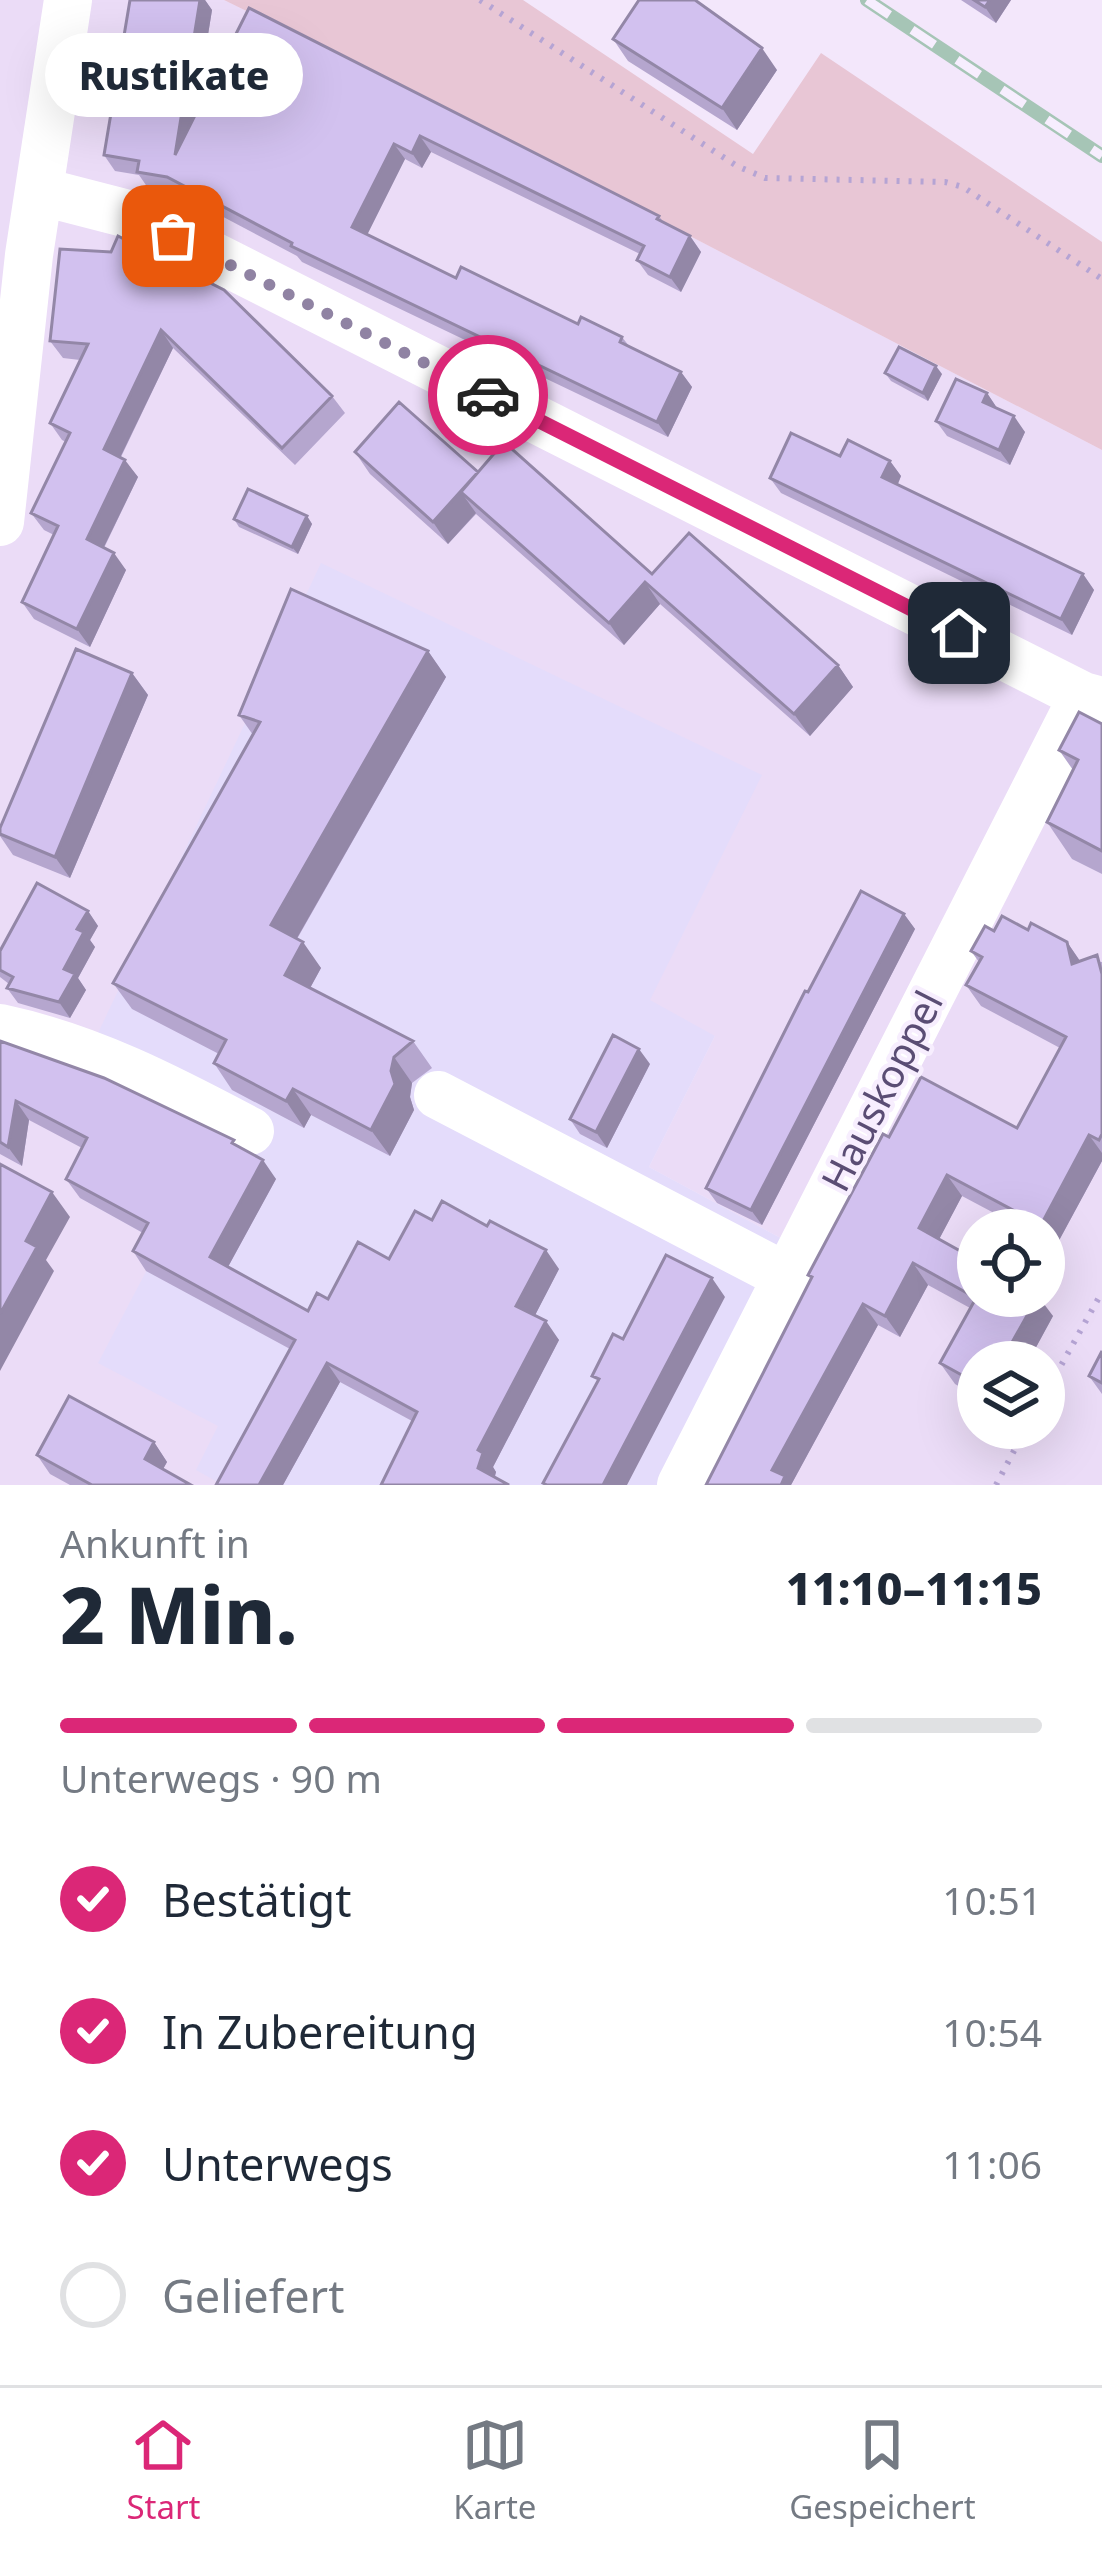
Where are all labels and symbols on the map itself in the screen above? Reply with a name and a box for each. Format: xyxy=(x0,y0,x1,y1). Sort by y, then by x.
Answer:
callout: Rustikate xyxy=(44,32,302,116)
pin xyxy=(122,185,224,287)
courier xyxy=(428,335,548,455)
pin xyxy=(908,582,1010,684)
street label: Hauskoppel xyxy=(808,981,954,1199)

